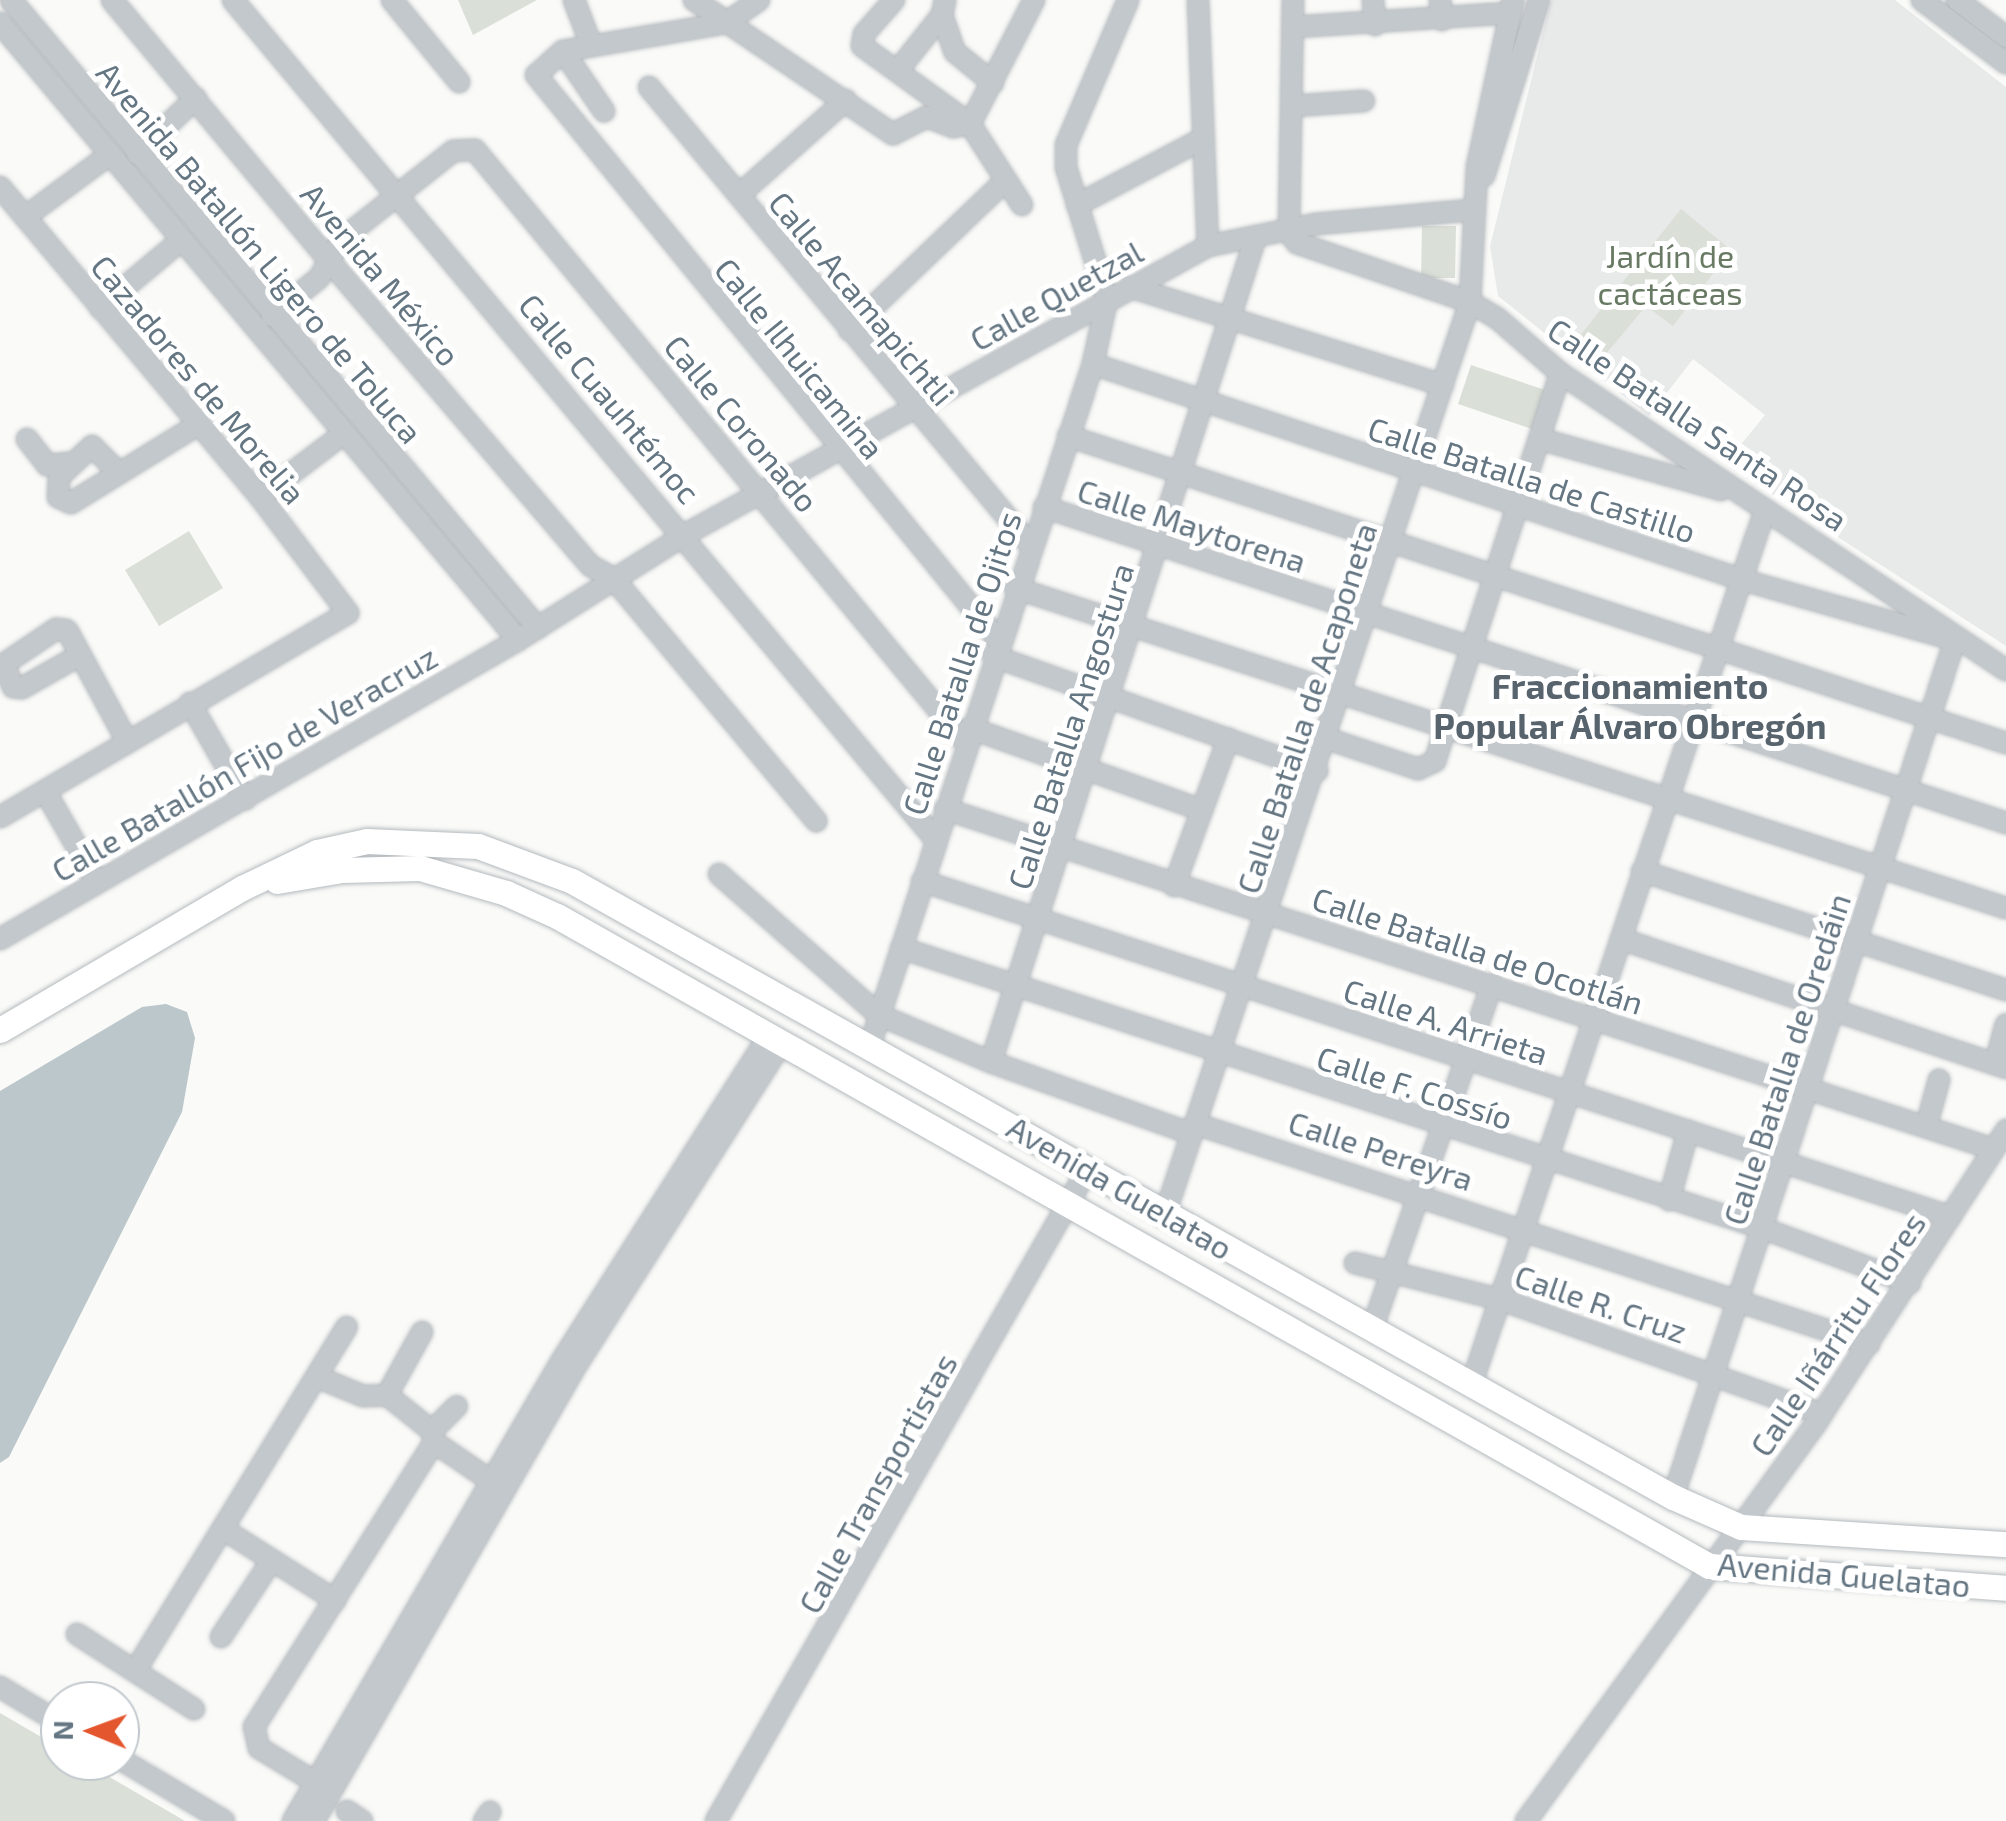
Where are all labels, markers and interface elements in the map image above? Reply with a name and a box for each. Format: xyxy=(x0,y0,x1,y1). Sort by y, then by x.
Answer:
street label: Avenida Batallón Ligero de Toluca xyxy=(89,53,431,451)
street label: Avenida México xyxy=(294,175,468,373)
street label: Calle Acamapichtli xyxy=(761,183,963,413)
street label: Calle Quetzal xyxy=(963,232,1149,358)
park label: Jardín de cactáceas xyxy=(1597,237,1743,312)
street label: Cazadores de Morelia xyxy=(84,247,314,511)
street label: Calle Ilhuicamina xyxy=(707,250,893,466)
street label: Calle Cuauhtémoc xyxy=(511,286,709,510)
street label: Calle Batalla Santa Rosa xyxy=(1541,309,1855,539)
street label: Calle Coronado xyxy=(657,327,827,519)
street label: Calle Batalla de Castillo xyxy=(1363,408,1701,550)
street label: Calle Maytorena xyxy=(1073,470,1311,580)
street label: Calle Batalla de Ojitos xyxy=(894,507,1028,819)
street label: Calle Batalla de Acaponeta xyxy=(1228,518,1384,898)
street label: Calle Batalla Angostura xyxy=(999,558,1141,894)
street label: Calle Batallón Fijo de Veracruz xyxy=(44,637,444,889)
district label: Fraccionamiento Popular Álvaro Obregón xyxy=(1433,664,1827,746)
street label: Calle Batalla de Ocotlán xyxy=(1308,878,1648,1022)
street label: Calle Batalla de Oredáin xyxy=(1714,888,1858,1230)
street label: Calle A. Arrieta xyxy=(1338,970,1554,1072)
street label: Calle F. Cossío xyxy=(1312,1037,1518,1137)
street label: Calle Pereyra xyxy=(1284,1102,1478,1198)
street label: Avenida Guelatao xyxy=(1001,1107,1239,1267)
street label: Calle Iñárritu Flores xyxy=(1741,1205,1933,1463)
street label: Calle R. Cruz xyxy=(1510,1256,1692,1350)
street label: Calle Transportistas xyxy=(789,1346,965,1620)
street label: Avenida Guelatao xyxy=(1716,1544,1972,1604)
north arrow xyxy=(40,1681,140,1781)
text: N xyxy=(45,1720,79,1741)

